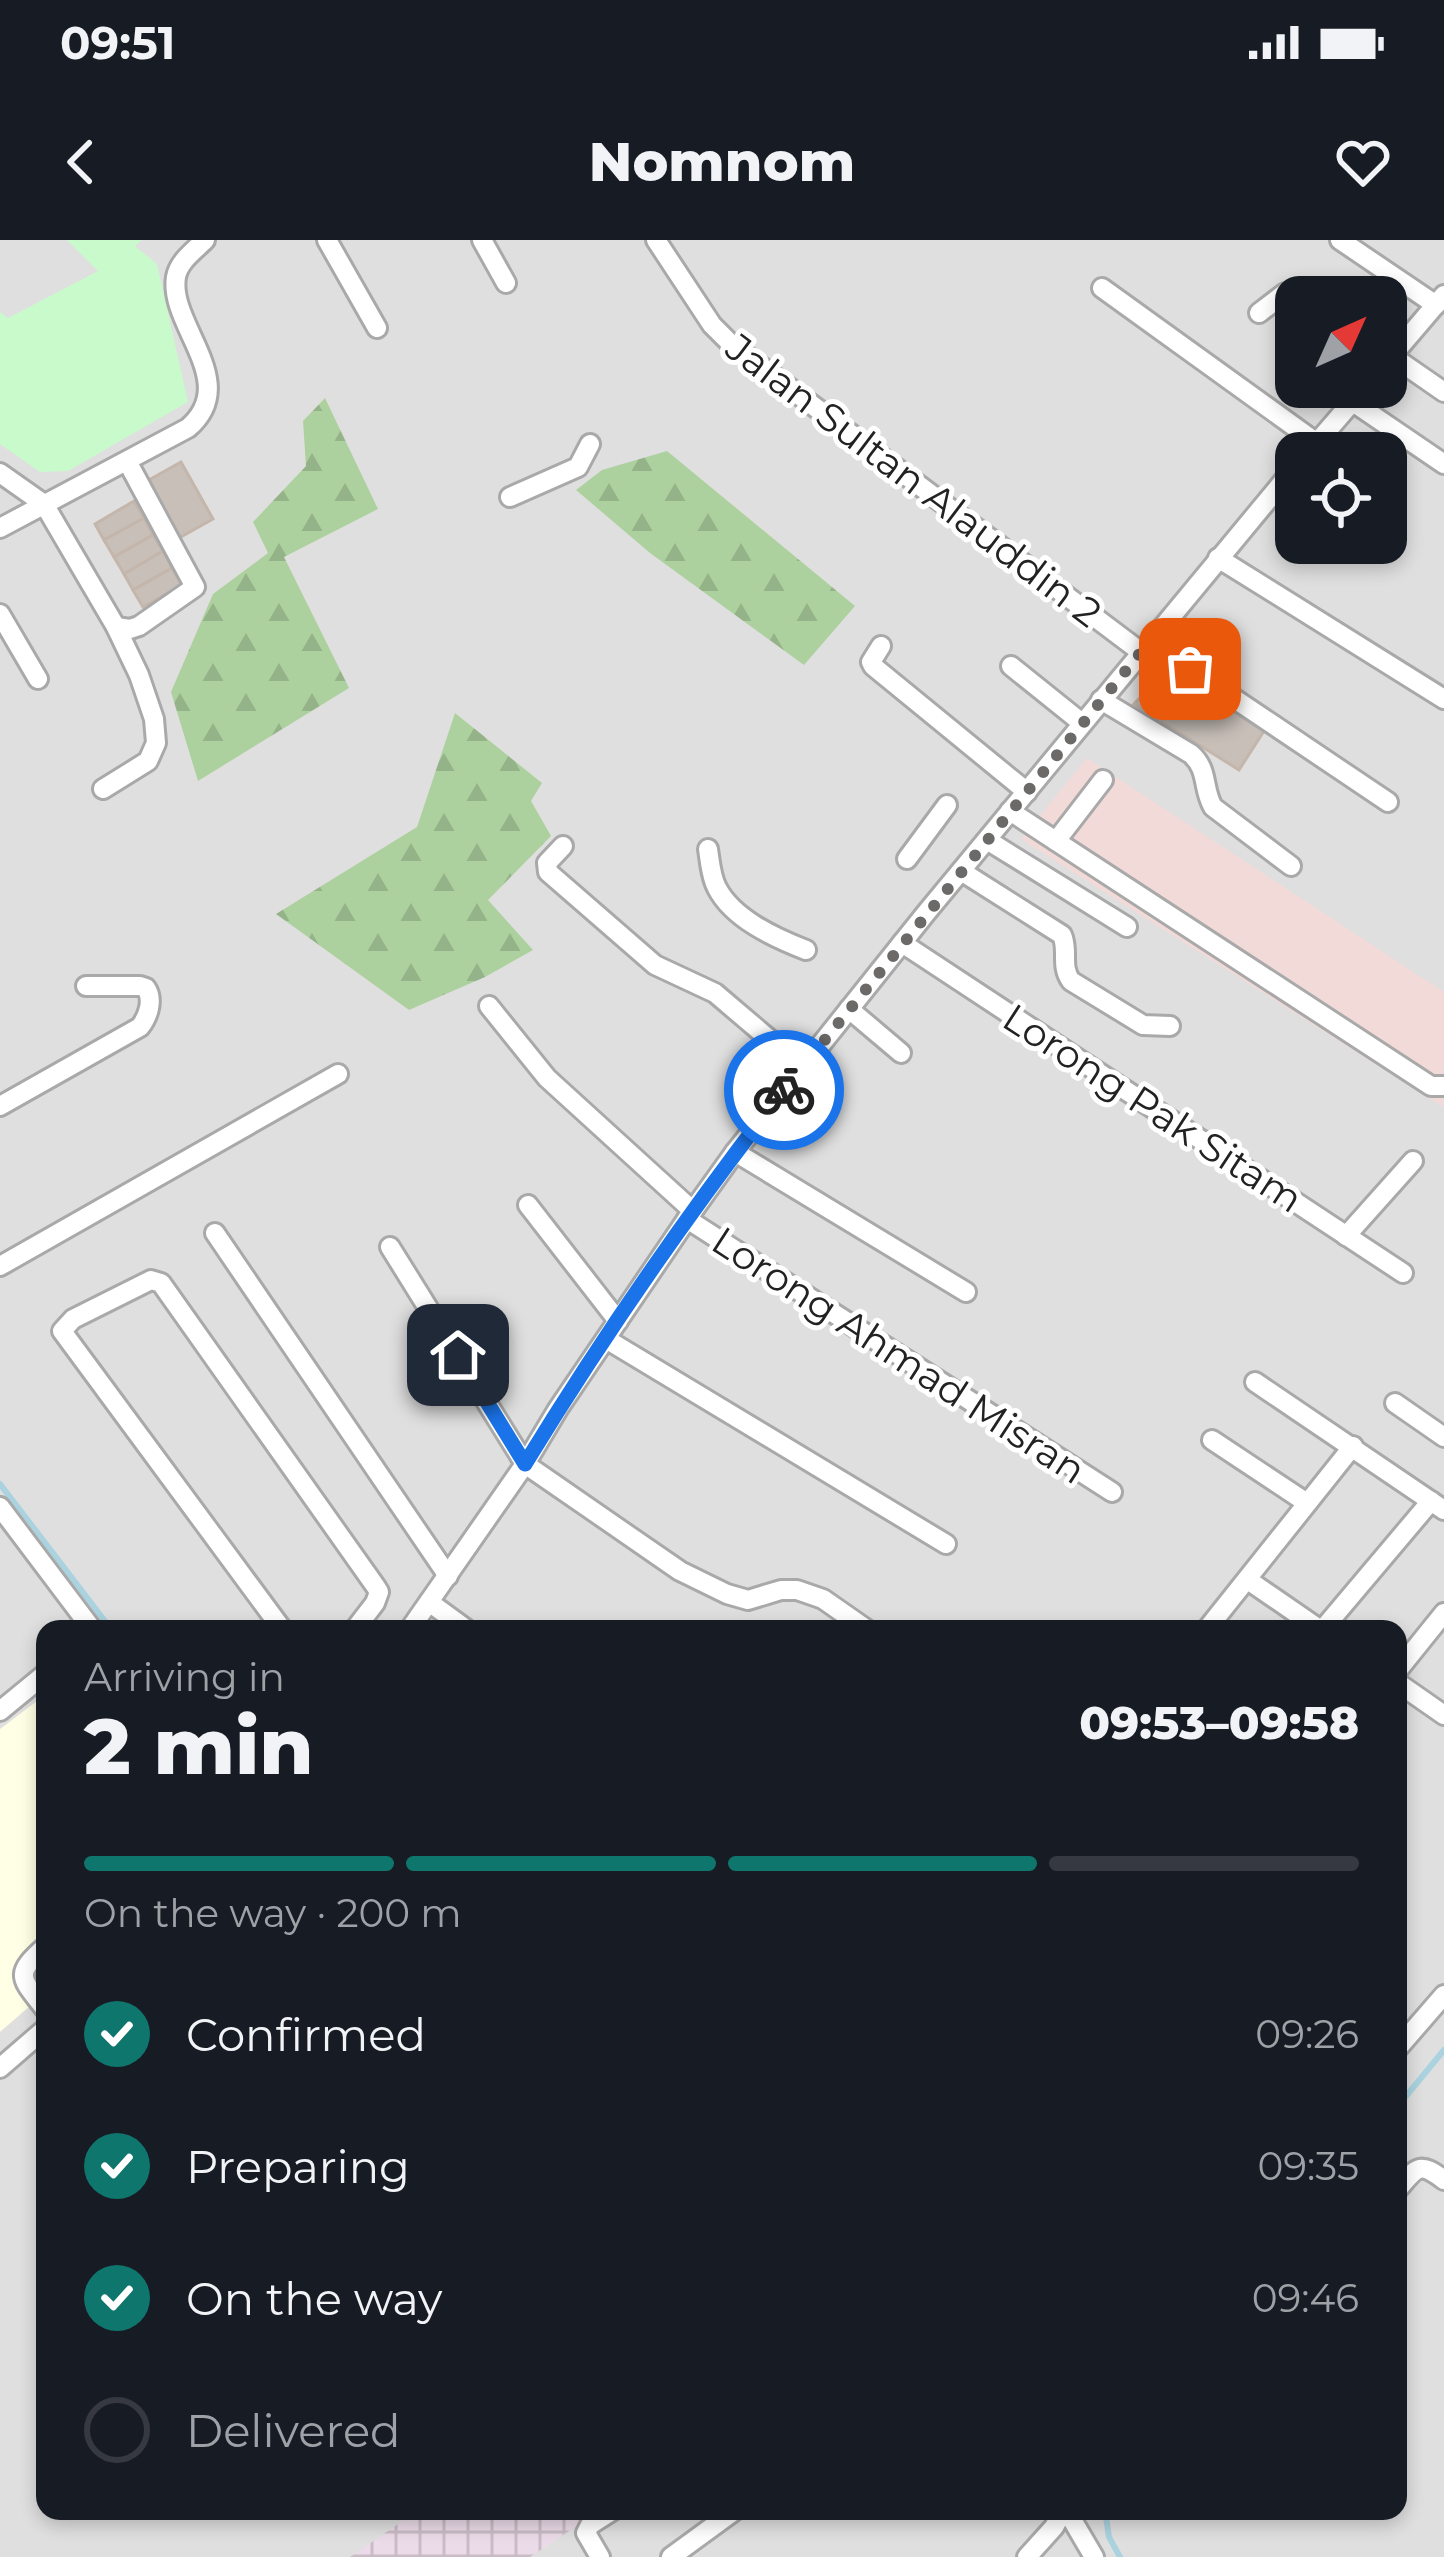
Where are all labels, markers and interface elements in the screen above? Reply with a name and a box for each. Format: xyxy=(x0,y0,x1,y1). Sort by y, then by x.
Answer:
text: 09:51 xyxy=(60,15,175,70)
icon: back xyxy=(48,129,114,195)
text: Nomnom xyxy=(589,129,855,195)
icon: heart xyxy=(1330,129,1396,195)
north arrow xyxy=(1275,276,1407,408)
map controls xyxy=(1275,276,1407,564)
street label: Jalan Sultan Alauddin 2 xyxy=(716,323,1111,637)
button: locate xyxy=(1275,432,1407,564)
pin xyxy=(1139,618,1241,720)
icon: bag xyxy=(1157,636,1223,702)
street label: Lorong Pak Sitam xyxy=(994,993,1312,1223)
courier xyxy=(724,1030,844,1150)
icon: bike xyxy=(751,1057,817,1123)
street label: Lorong Ahmad Misran xyxy=(703,1216,1095,1494)
pin xyxy=(407,1304,509,1406)
icon: home xyxy=(425,1322,491,1388)
text: Arriving in xyxy=(84,1653,285,1701)
text: 09:53–09:58 xyxy=(1079,1695,1359,1750)
text: 2 min xyxy=(84,1698,314,1794)
text: On the way · 200 m xyxy=(84,1889,462,1937)
icon: check xyxy=(84,2001,150,2067)
text: Confirmed xyxy=(186,2007,426,2062)
text: 09:26 xyxy=(1255,2010,1359,2058)
icon: check xyxy=(84,2133,150,2199)
text: Preparing xyxy=(186,2139,410,2194)
text: 09:35 xyxy=(1257,2142,1359,2190)
icon: check xyxy=(84,2265,150,2331)
text: On the way xyxy=(186,2271,442,2326)
text: 09:46 xyxy=(1252,2274,1359,2322)
text: Delivered xyxy=(186,2403,401,2458)

